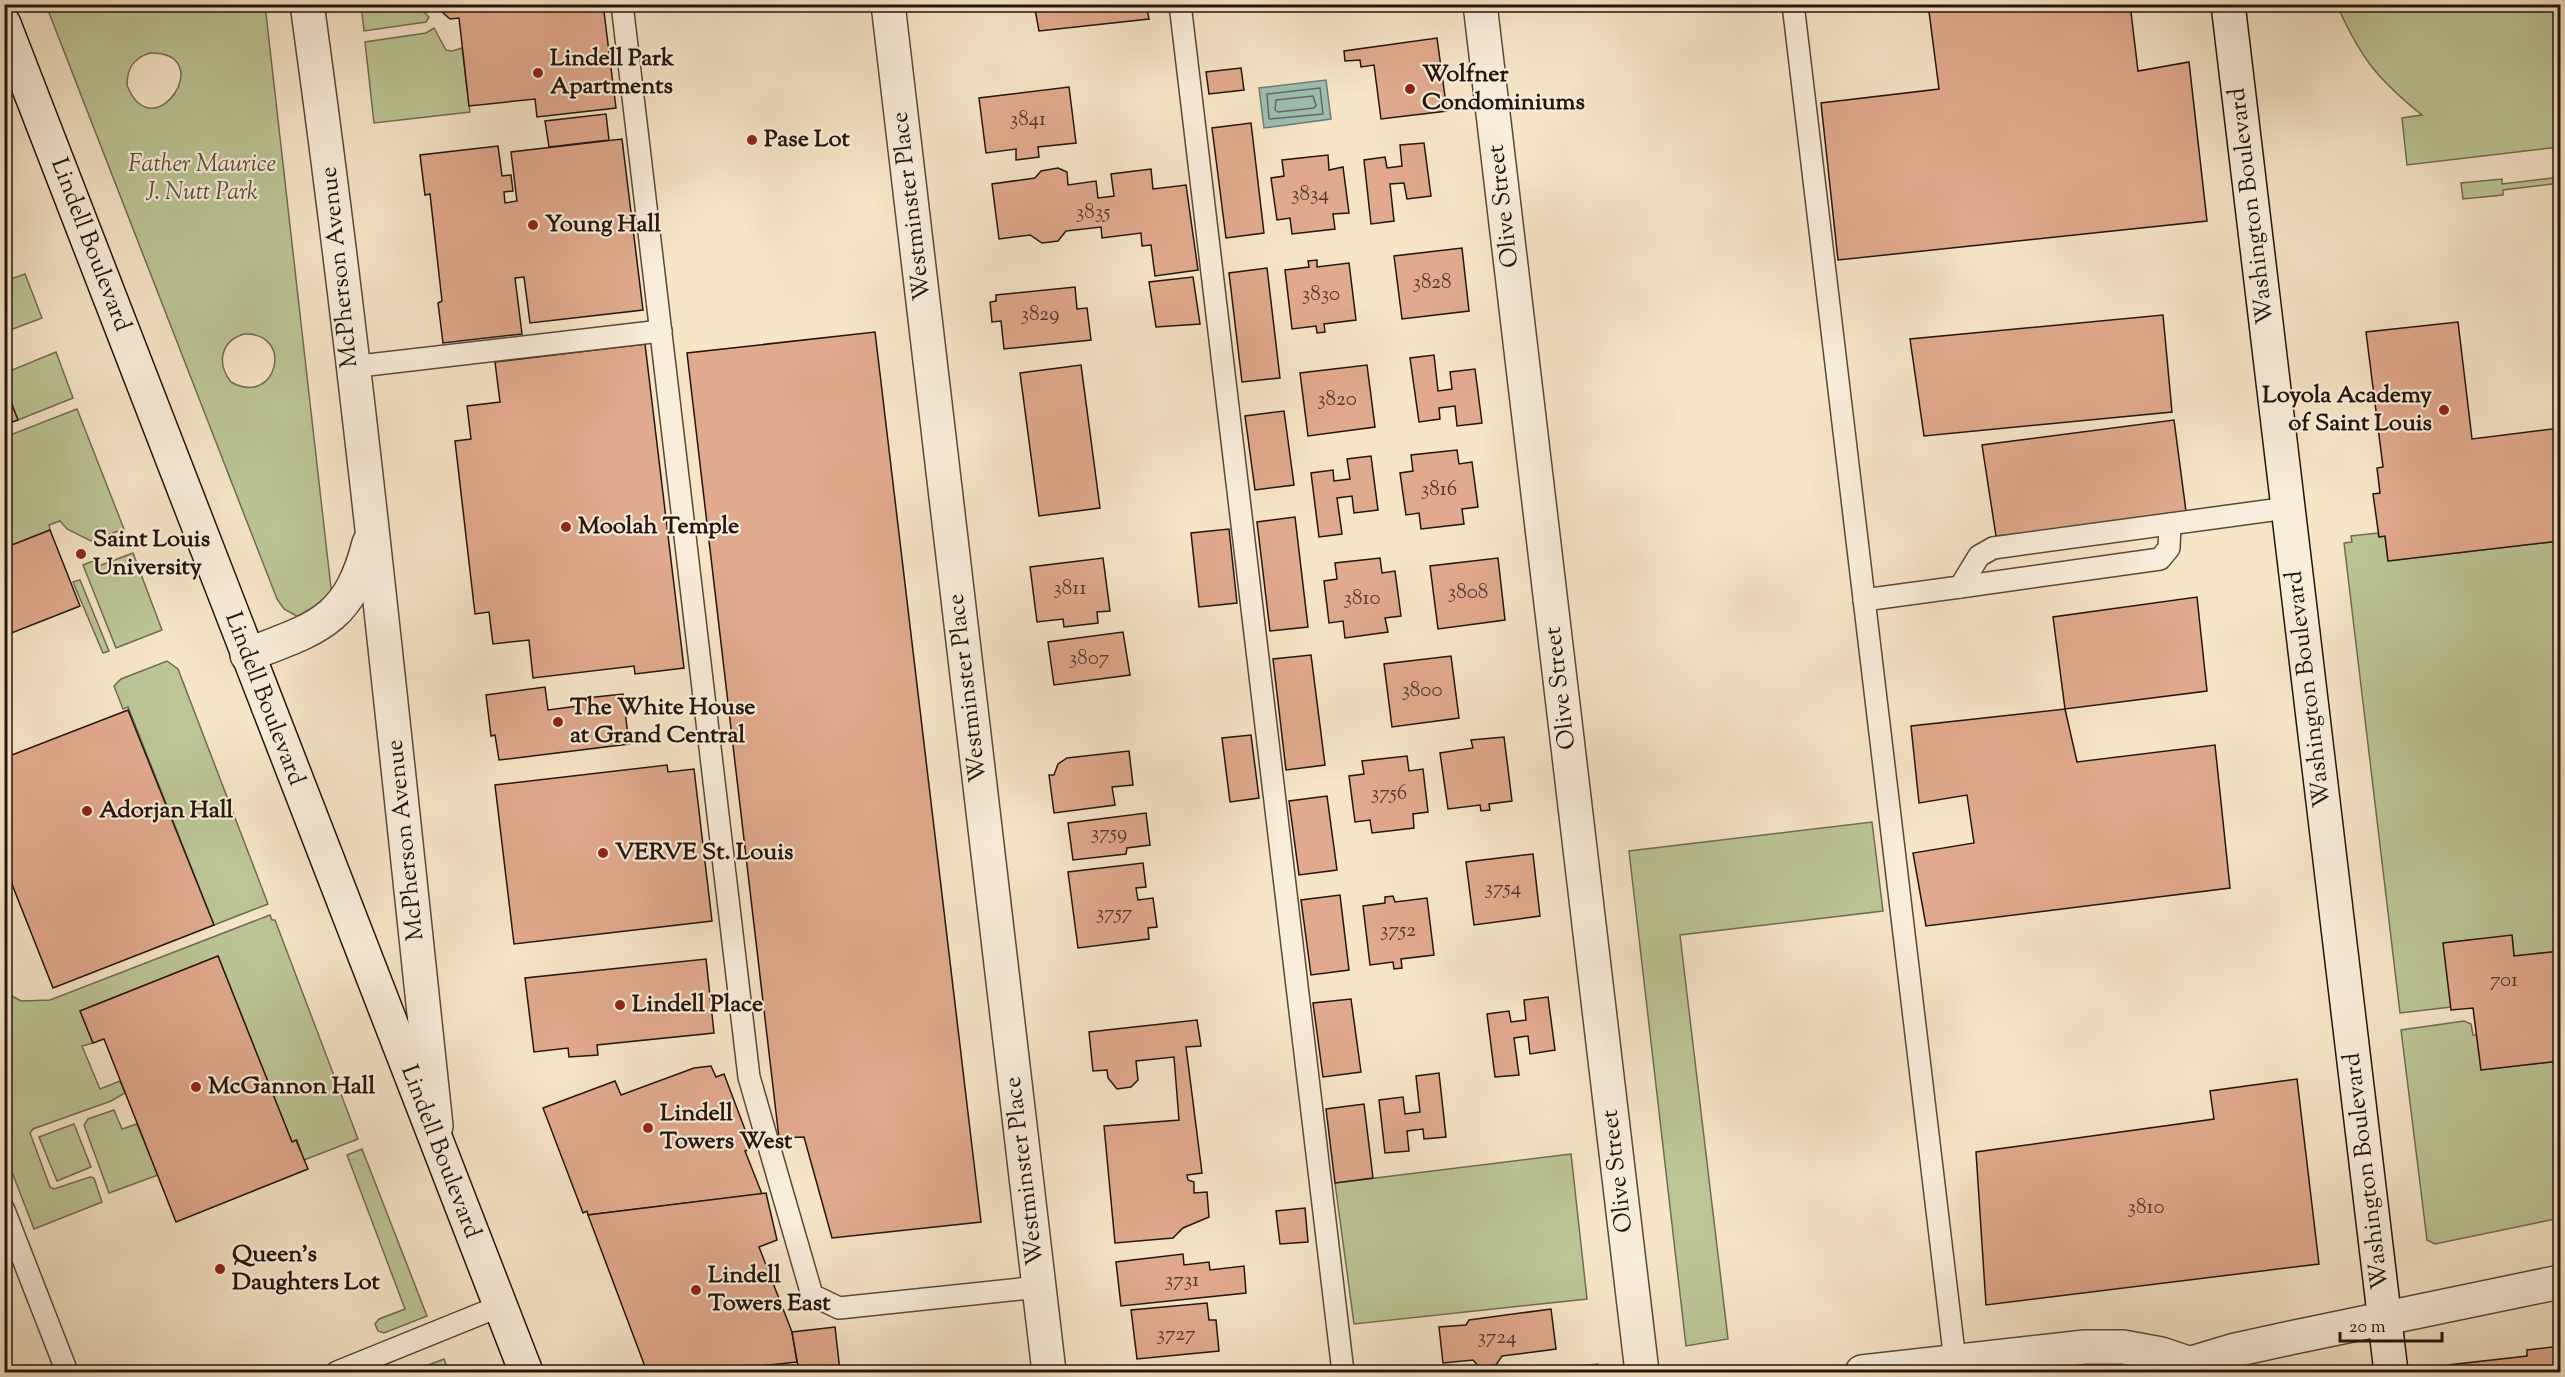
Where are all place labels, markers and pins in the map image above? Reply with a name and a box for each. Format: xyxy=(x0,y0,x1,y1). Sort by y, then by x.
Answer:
place label: Lindell Park Apartments xyxy=(550,42,675,104)
place label: Wolfner Condominiums xyxy=(1422,58,1585,120)
marker: Lindell Park Apartments xyxy=(531,66,545,80)
marker: Wolfner Condominiums xyxy=(1403,82,1417,96)
place label: Pase Lot xyxy=(764,123,850,157)
marker: Pase Lot xyxy=(745,133,759,147)
place label: Young Hall xyxy=(545,208,661,242)
marker: Young Hall xyxy=(526,218,540,232)
place label: Loyola Academy of Saint Louis xyxy=(2262,379,2432,441)
marker: Loyola Academy of Saint Louis xyxy=(2437,403,2451,417)
place label: Moolah Temple xyxy=(578,510,739,544)
marker: Moolah Temple xyxy=(559,520,573,534)
place label: Saint Louis University xyxy=(93,523,210,585)
marker: Saint Louis University xyxy=(74,547,88,561)
place label: The White House at Grand Central xyxy=(570,691,756,753)
marker: The White House at Grand Central xyxy=(551,715,565,729)
place label: Adorjan Hall xyxy=(99,794,234,828)
marker: Adorjan Hall xyxy=(80,804,94,818)
place label: VERVE St. Louis xyxy=(615,836,793,870)
marker: VERVE St. Louis xyxy=(596,846,610,860)
place label: Lindell Place xyxy=(632,988,763,1022)
marker: Lindell Place xyxy=(613,998,627,1012)
place label: McGannon Hall xyxy=(208,1070,376,1104)
marker: McGannon Hall xyxy=(189,1080,203,1094)
place label: Lindell Towers West xyxy=(660,1097,793,1159)
marker: Lindell Towers West xyxy=(641,1121,655,1135)
place label: Queen's Daughters Lot xyxy=(232,1238,381,1300)
place label: Lindell Towers East xyxy=(708,1259,831,1321)
marker: Queen's Daughters Lot xyxy=(213,1262,227,1276)
marker: Lindell Towers East xyxy=(689,1283,703,1297)

